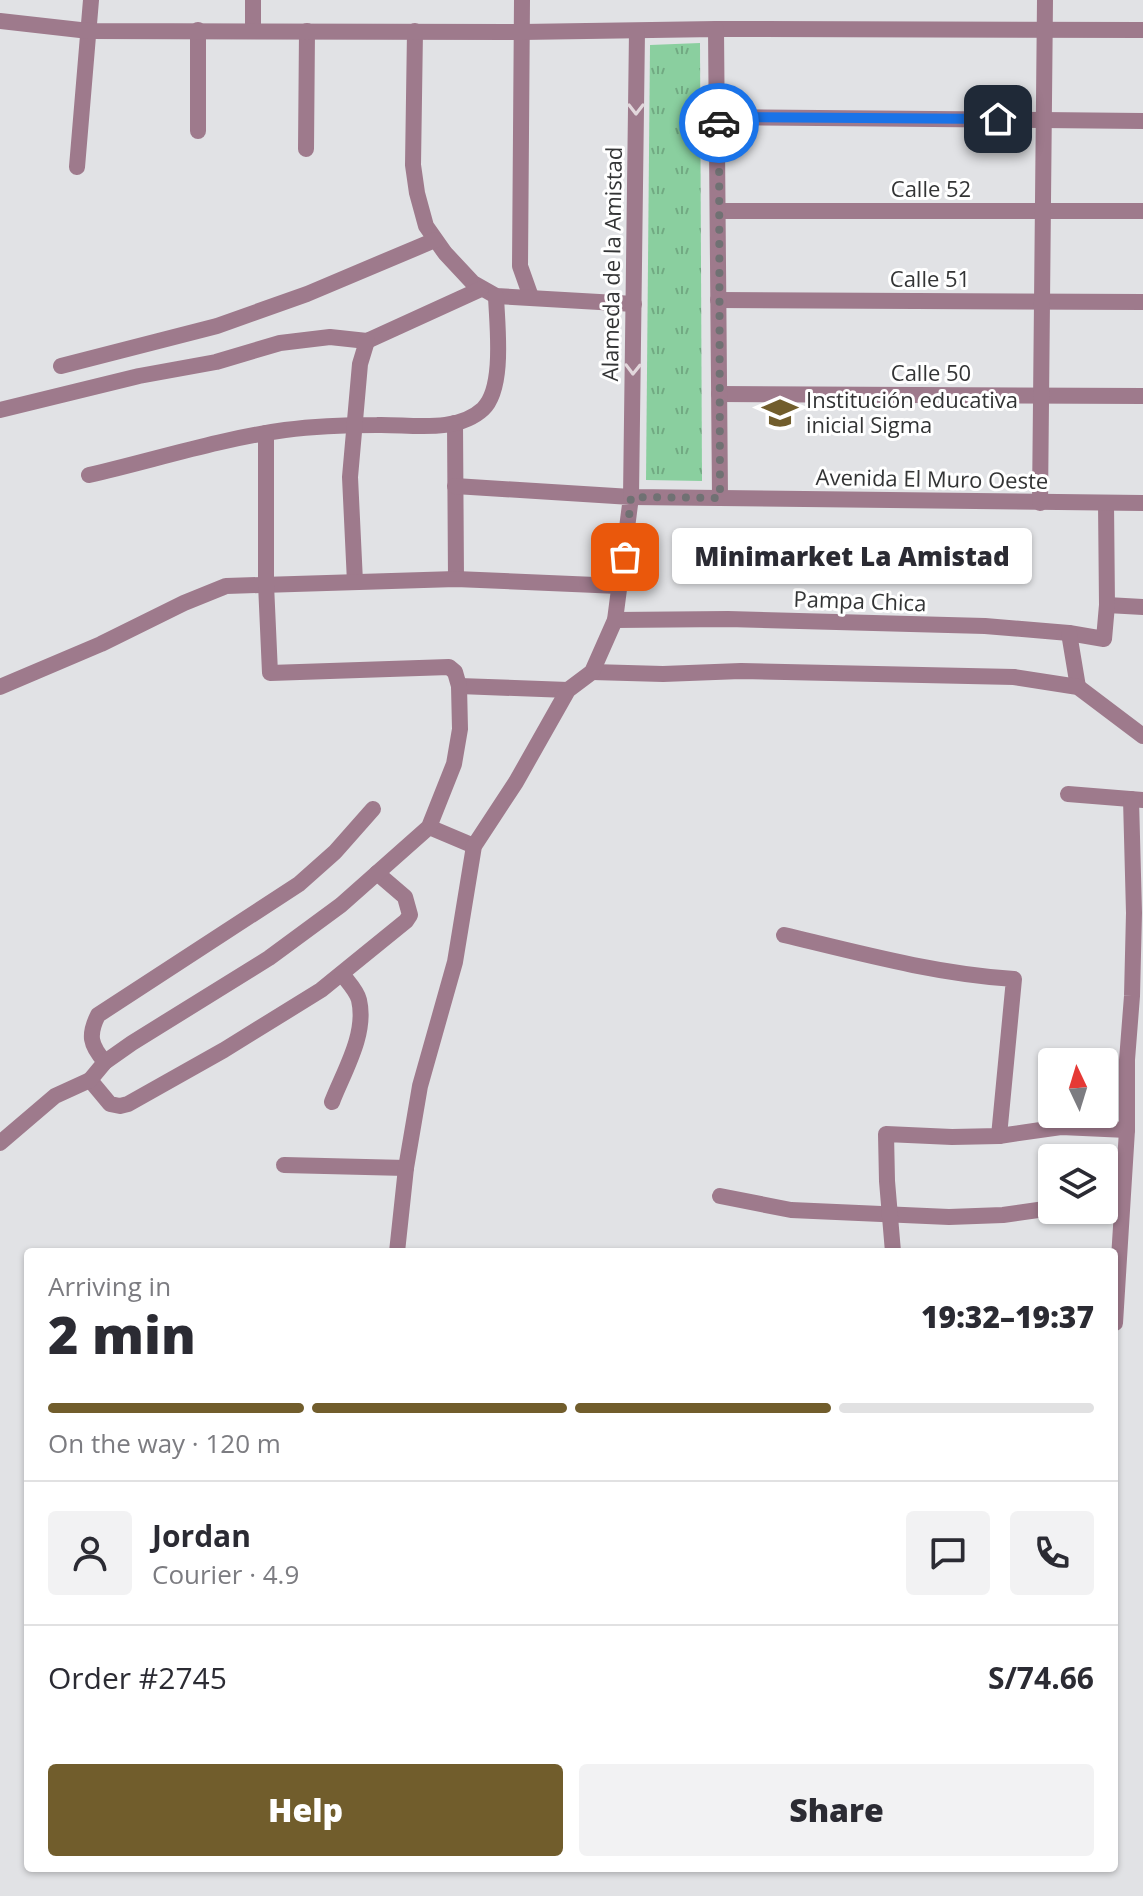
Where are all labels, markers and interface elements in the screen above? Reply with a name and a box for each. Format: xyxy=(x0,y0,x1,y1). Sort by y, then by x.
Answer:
courier xyxy=(679,83,759,163)
pin xyxy=(964,85,1032,153)
icon: home xyxy=(976,97,1020,141)
icon: car xyxy=(697,101,741,145)
one-way arrow xyxy=(627,103,645,116)
street label: Alameda de la Amistad xyxy=(594,146,628,382)
street label: Calle 52 xyxy=(891,173,971,203)
street label: Calle 51 xyxy=(890,263,970,293)
street label: Calle 50 xyxy=(891,357,971,387)
one-way arrow xyxy=(624,363,642,376)
place label: Institución educativa inicial Sigma xyxy=(806,384,1018,439)
school or university icon: Institución educativa inicial Sigma xyxy=(761,394,799,432)
street label: Avenida El Muro Oeste xyxy=(815,461,1049,495)
pin xyxy=(591,523,659,591)
callout: Minimarket La Amistad xyxy=(673,529,1033,585)
icon: bag xyxy=(603,535,647,579)
text: Minimarket La Amistad xyxy=(694,538,1010,574)
street label: Pampa Chica xyxy=(793,583,927,617)
north arrow xyxy=(1038,1048,1118,1128)
map controls xyxy=(1038,1048,1118,1224)
button: layers xyxy=(1038,1144,1118,1224)
text: Arriving in xyxy=(48,1268,171,1304)
text: 19:32–19:37 xyxy=(921,1296,1094,1337)
text: 2 min xyxy=(48,1298,196,1369)
text: On the way · 120 m xyxy=(48,1425,281,1461)
button: person xyxy=(48,1511,132,1595)
button: chat xyxy=(906,1511,990,1595)
button: phone xyxy=(1010,1511,1094,1595)
text: Jordan xyxy=(152,1515,251,1556)
text: Courier · 4.9 xyxy=(152,1556,299,1592)
text: Order #2745 xyxy=(48,1657,227,1698)
text: S/74.66 xyxy=(988,1657,1094,1698)
button: Help xyxy=(48,1764,563,1856)
button: Share xyxy=(579,1764,1094,1856)

